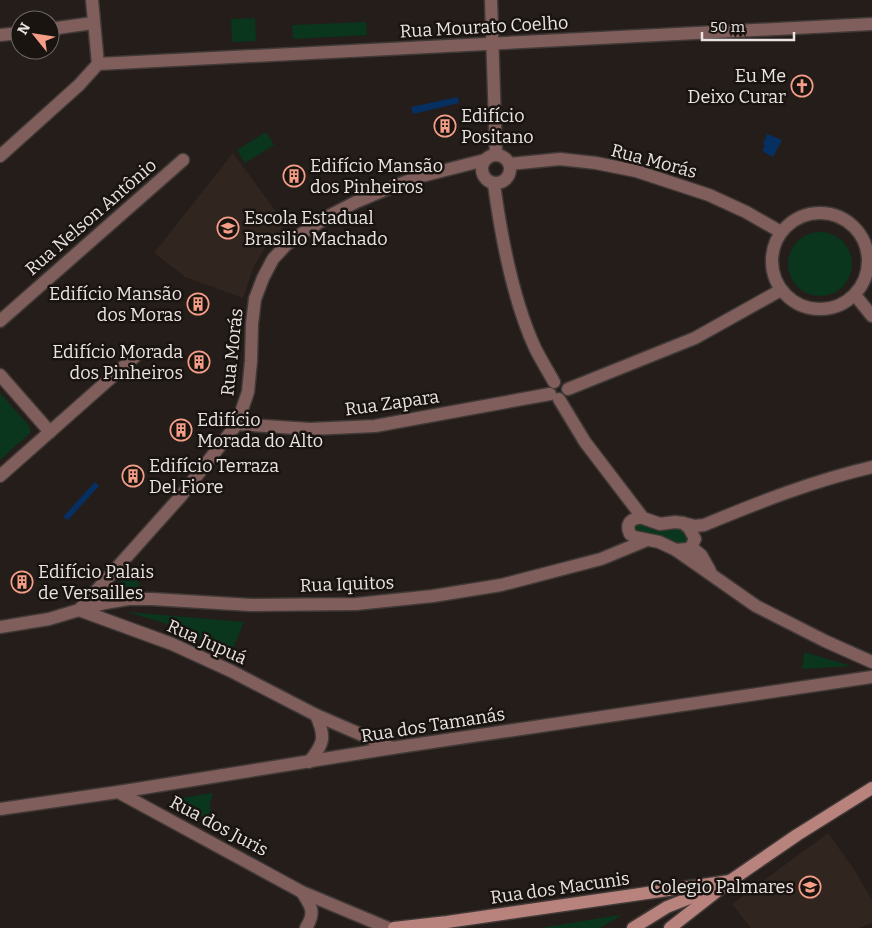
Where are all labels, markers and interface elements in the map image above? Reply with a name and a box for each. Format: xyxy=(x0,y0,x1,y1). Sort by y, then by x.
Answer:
north arrow xyxy=(10,10,60,60)
scale bar xyxy=(702,10,794,42)
street label: Rua Mourato Coelho xyxy=(399,12,569,42)
text: 50 m xyxy=(710,18,746,36)
text: N xyxy=(14,20,34,38)
place label: Eu Me Deixo Curar xyxy=(688,65,786,108)
church icon: Eu Me Deixo Curar xyxy=(790,74,814,98)
place label: Edifício Positano xyxy=(461,105,534,148)
building icon: Edifício Positano xyxy=(433,114,457,138)
street label: Rua Morás xyxy=(609,139,699,183)
street label: Rua Nelson Antônio xyxy=(21,154,161,280)
place label: Edifício Mansão dos Pinheiros xyxy=(310,155,443,198)
building icon: Edifício Mansão dos Pinheiros xyxy=(282,164,306,188)
place label: Escola Estadual Brasilio Machado xyxy=(244,207,388,250)
school or university icon: Escola Estadual Brasilio Machado xyxy=(216,216,240,240)
place label: Edifício Mansão dos Moras xyxy=(49,283,182,326)
building icon: Edifício Mansão dos Moras xyxy=(186,292,210,316)
street label: Rua Morás xyxy=(216,307,248,397)
place label: Edifício Morada dos Pinheiros xyxy=(52,341,183,384)
building icon: Edifício Morada dos Pinheiros xyxy=(187,350,211,374)
street label: Rua Zapara xyxy=(343,385,441,420)
place label: Edifício Morada do Alto xyxy=(197,409,323,452)
building icon: Edifício Morada do Alto xyxy=(169,418,193,442)
place label: Edifício Terraza Del Fiore xyxy=(149,455,279,498)
building icon: Edifício Terraza Del Fiore xyxy=(121,464,145,488)
place label: Edifício Palais de Versailles xyxy=(38,561,154,604)
building icon: Edifício Palais de Versailles xyxy=(10,570,34,594)
street label: Rua Iquitos xyxy=(299,571,395,597)
street label: Rua Jupuá xyxy=(164,615,250,669)
street label: Rua dos Tamanás xyxy=(359,703,507,747)
street label: Rua dos Juris xyxy=(166,791,272,861)
street label: Rua dos Macunis xyxy=(489,867,631,909)
school or university icon: Colegio Palmares xyxy=(798,875,822,899)
place label: Colegio Palmares xyxy=(650,876,794,898)

